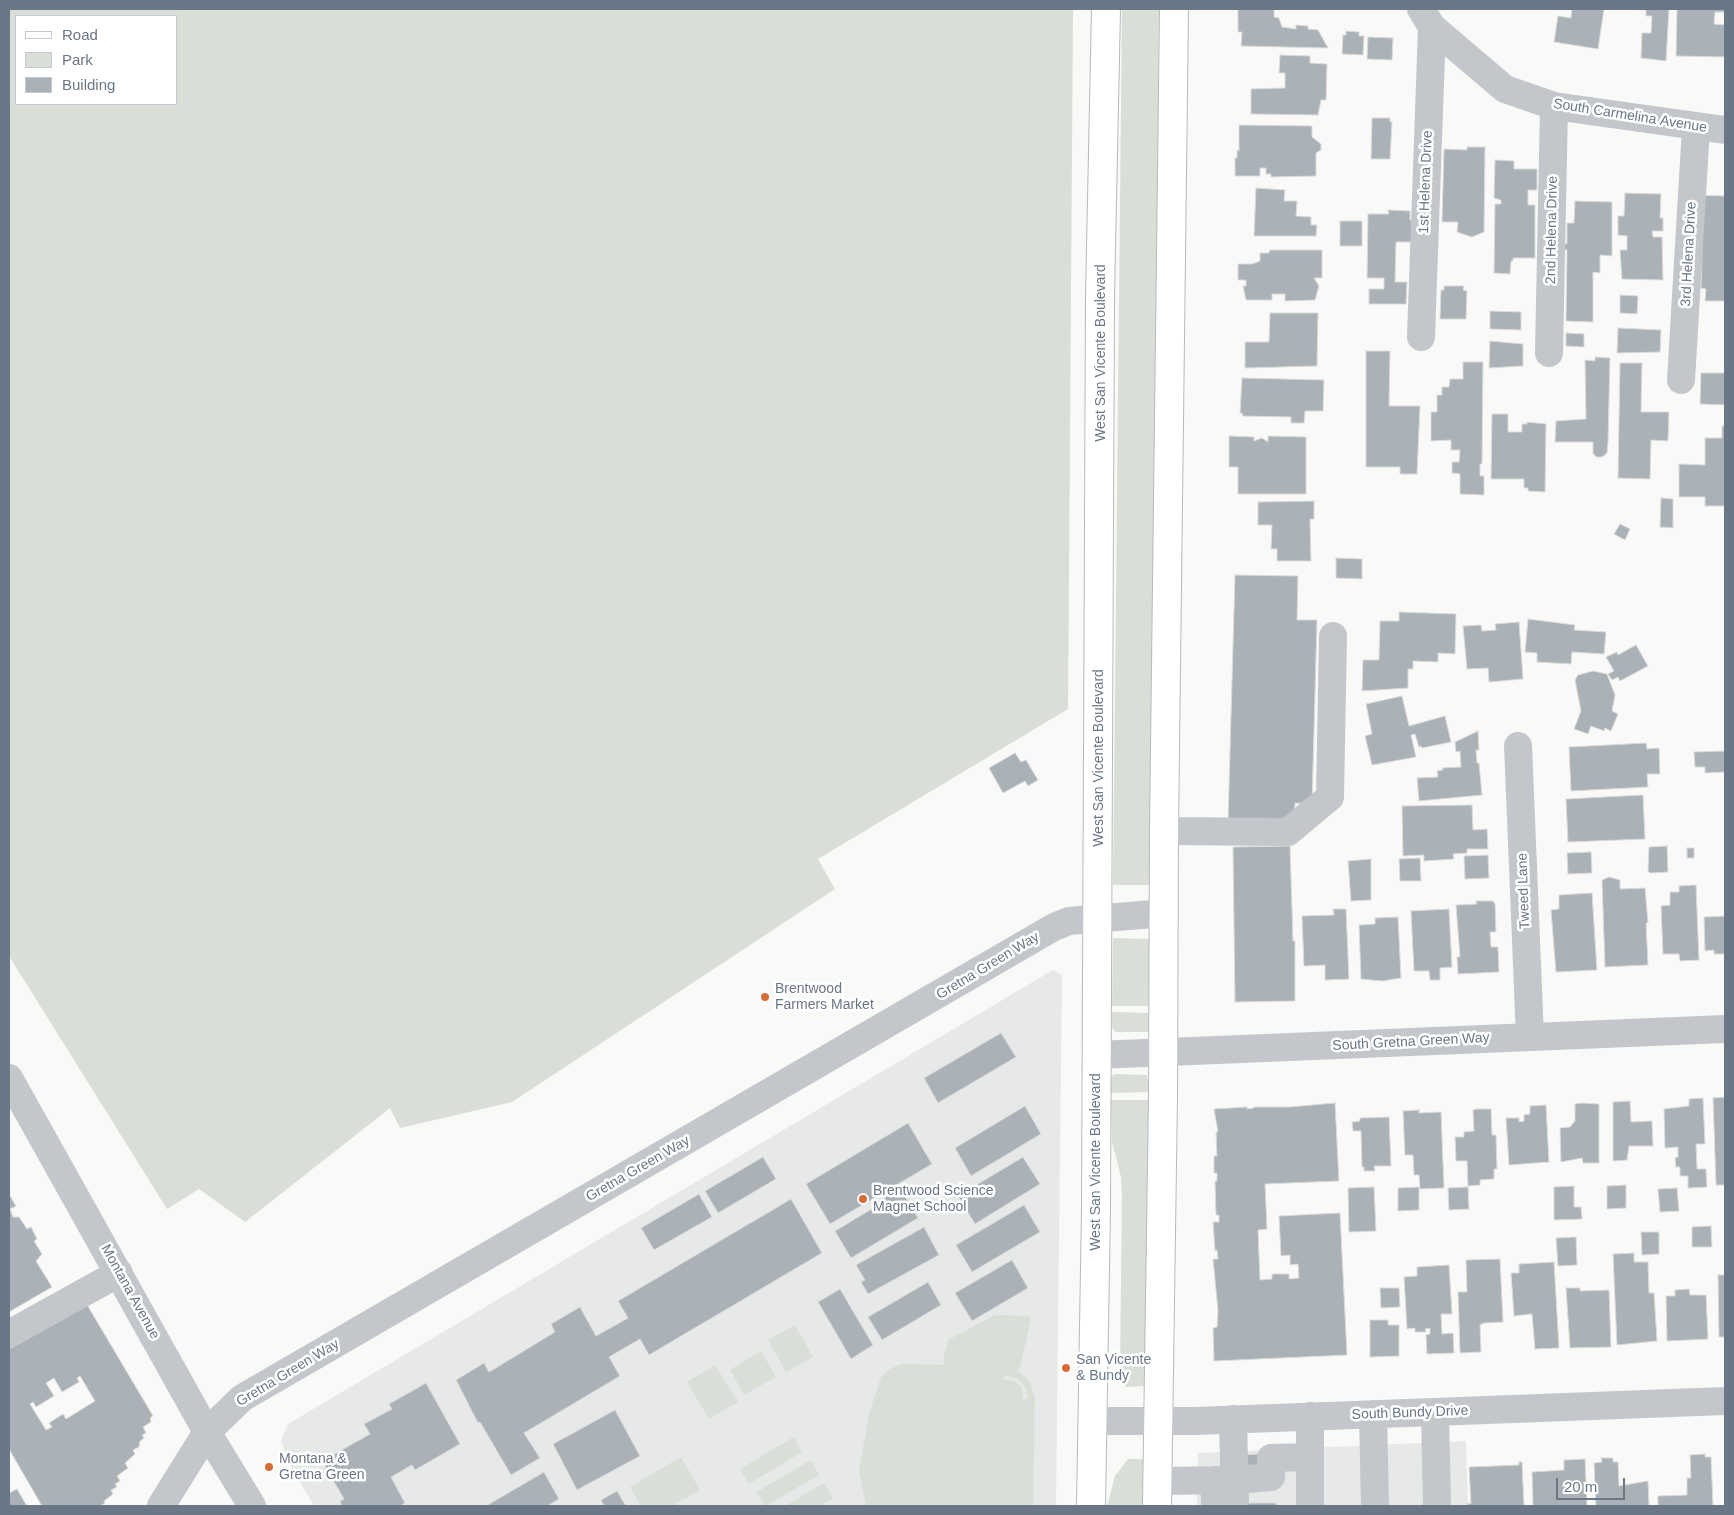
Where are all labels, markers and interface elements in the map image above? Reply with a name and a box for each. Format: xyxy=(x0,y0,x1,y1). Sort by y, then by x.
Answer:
legend xyxy=(15,15,178,105)
text: Road xyxy=(62,26,98,43)
text: Park xyxy=(62,51,93,68)
text: Building xyxy=(62,76,115,93)
street label: South Carmelina Avenue xyxy=(1552,96,1708,136)
street label: 1st Helena Drive xyxy=(1416,130,1436,234)
street label: 2nd Helena Drive xyxy=(1543,176,1561,284)
street label: 3rd Helena Drive xyxy=(1678,201,1700,307)
street label: West San Vicente Boulevard xyxy=(1093,264,1109,442)
street label: West San Vicente Boulevard xyxy=(1091,669,1107,847)
street label: Tweed Lane xyxy=(1514,853,1534,929)
street label: Gretna Green Way xyxy=(934,929,1042,1003)
place label: Brentwood Farmers Market xyxy=(775,981,874,1014)
marker: Brentwood Farmers Market xyxy=(759,991,771,1003)
street label: South Gretna Green Way xyxy=(1332,1029,1490,1055)
street label: West San Vicente Boulevard xyxy=(1088,1073,1104,1251)
street label: Gretna Green Way xyxy=(583,1132,693,1206)
place label: Brentwood Science Magnet School xyxy=(873,1183,994,1216)
marker: Brentwood Science Magnet School xyxy=(857,1193,869,1205)
street label: Montana Avenue xyxy=(97,1242,163,1342)
street label: Gretna Green Way xyxy=(234,1336,342,1410)
place label: San Vicente & Bundy xyxy=(1076,1352,1151,1384)
marker: San Vicente & Bundy xyxy=(1060,1362,1072,1374)
street label: South Bundy Drive xyxy=(1351,1403,1469,1423)
place label: Montana & Gretna Green xyxy=(279,1451,365,1484)
marker: Montana & Gretna Green xyxy=(263,1461,275,1473)
scale bar xyxy=(1559,1468,1628,1500)
text: 20 m xyxy=(1564,1478,1597,1495)

